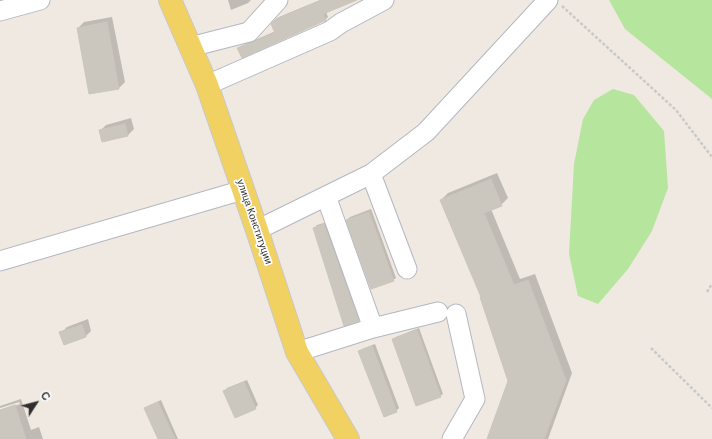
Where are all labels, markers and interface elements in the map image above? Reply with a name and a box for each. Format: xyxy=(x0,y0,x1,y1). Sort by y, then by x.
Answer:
street label: улица Конституции xyxy=(234,178,274,266)
north arrow xyxy=(16,383,56,423)
text: С xyxy=(38,389,54,403)

